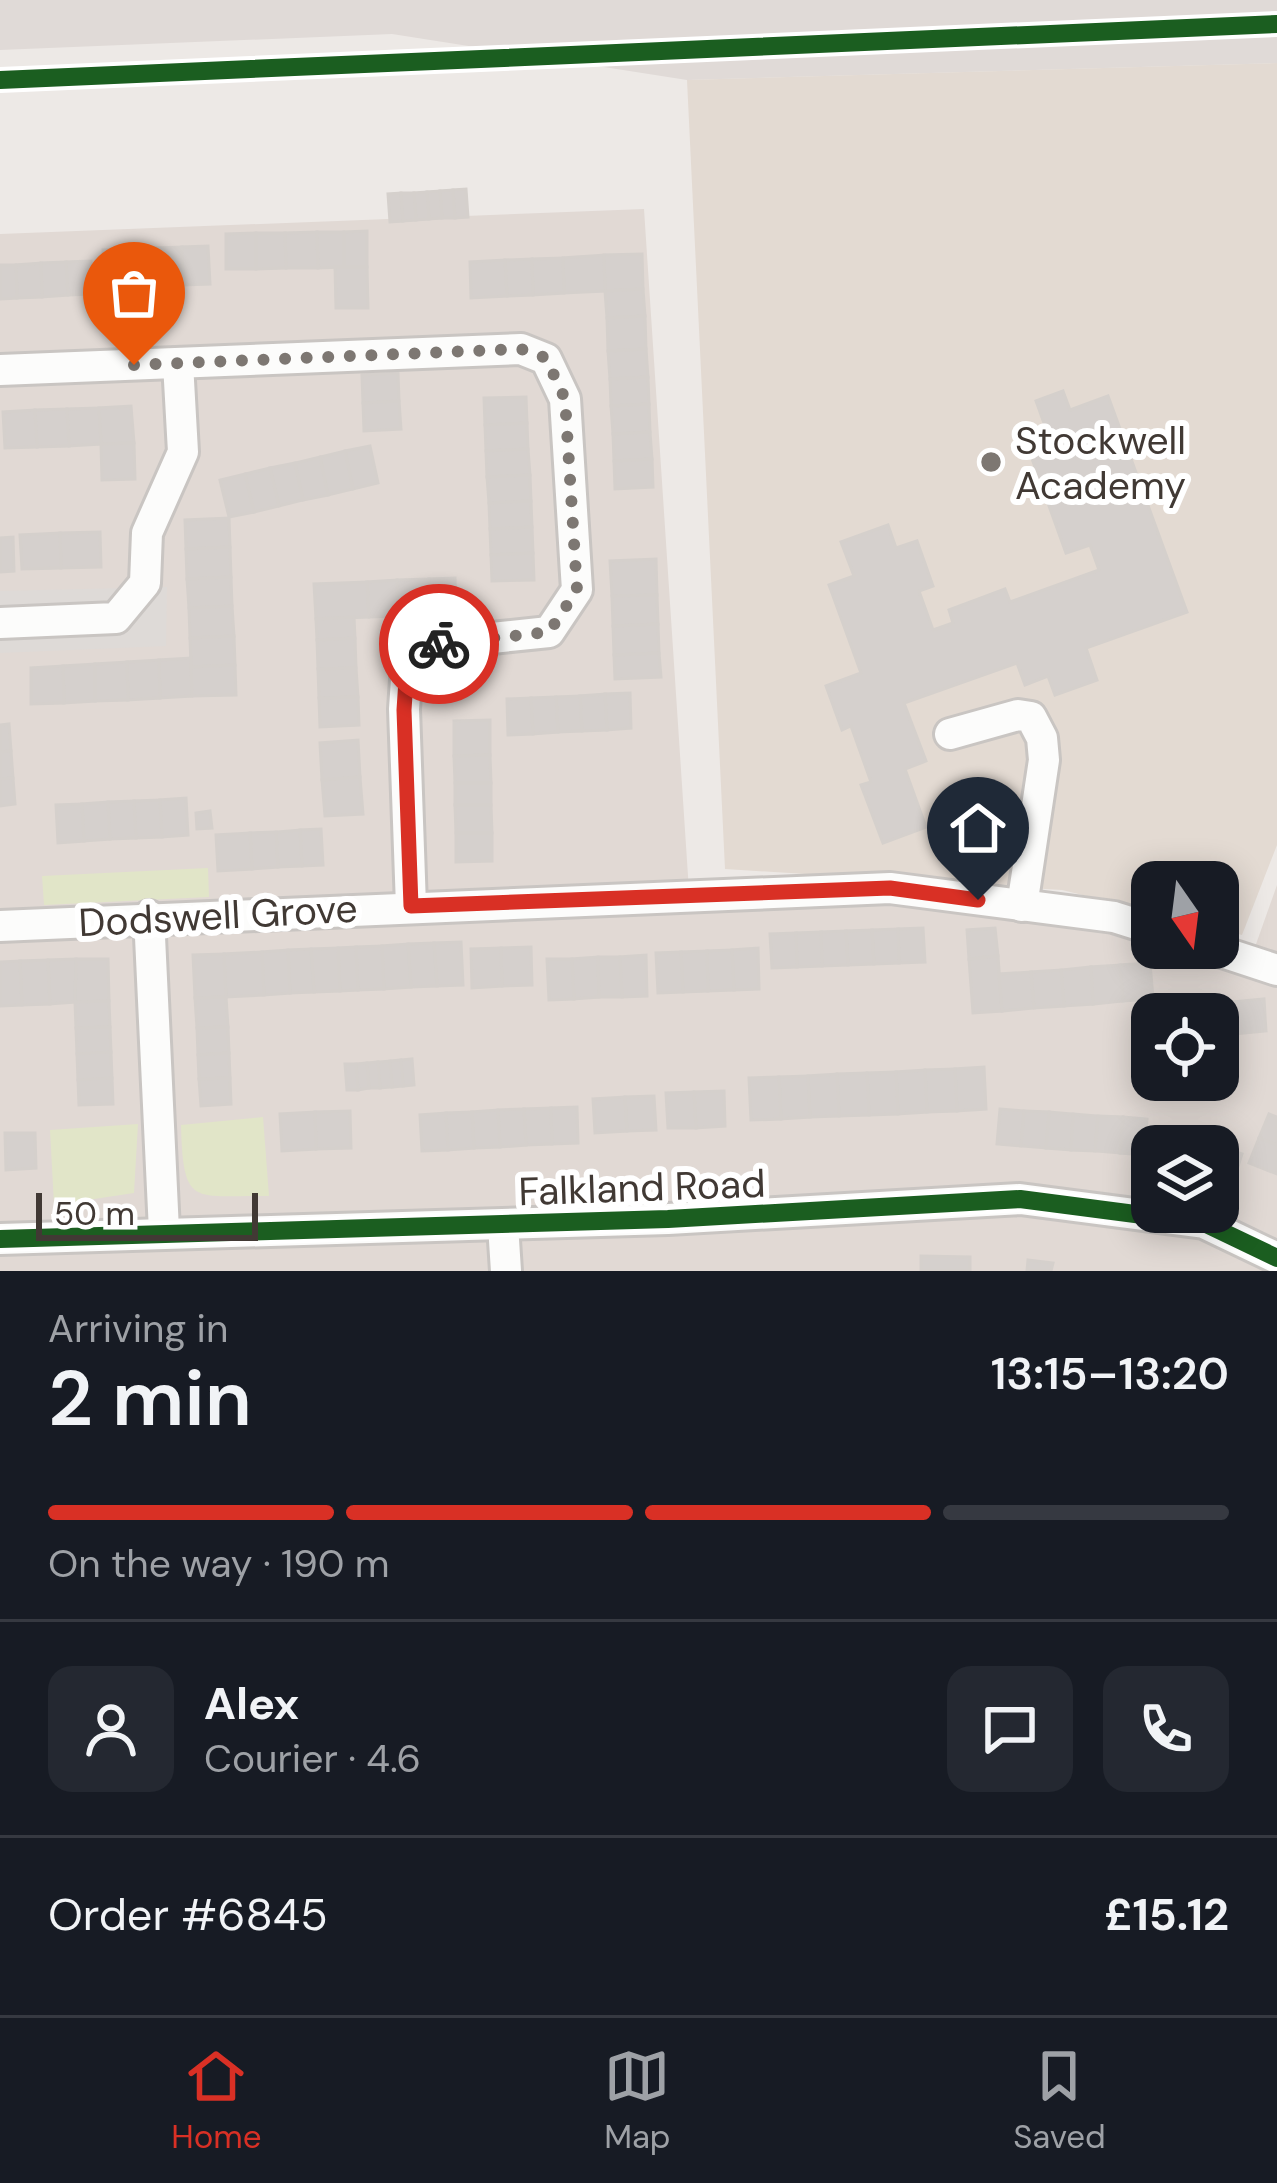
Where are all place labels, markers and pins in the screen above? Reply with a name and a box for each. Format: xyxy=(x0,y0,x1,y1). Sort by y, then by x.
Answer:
pin xyxy=(83,242,185,365)
place label: Stockwell Academy xyxy=(1015,415,1186,511)
marker: Stockwell Academy xyxy=(978,449,1004,475)
pin xyxy=(927,777,1029,900)

